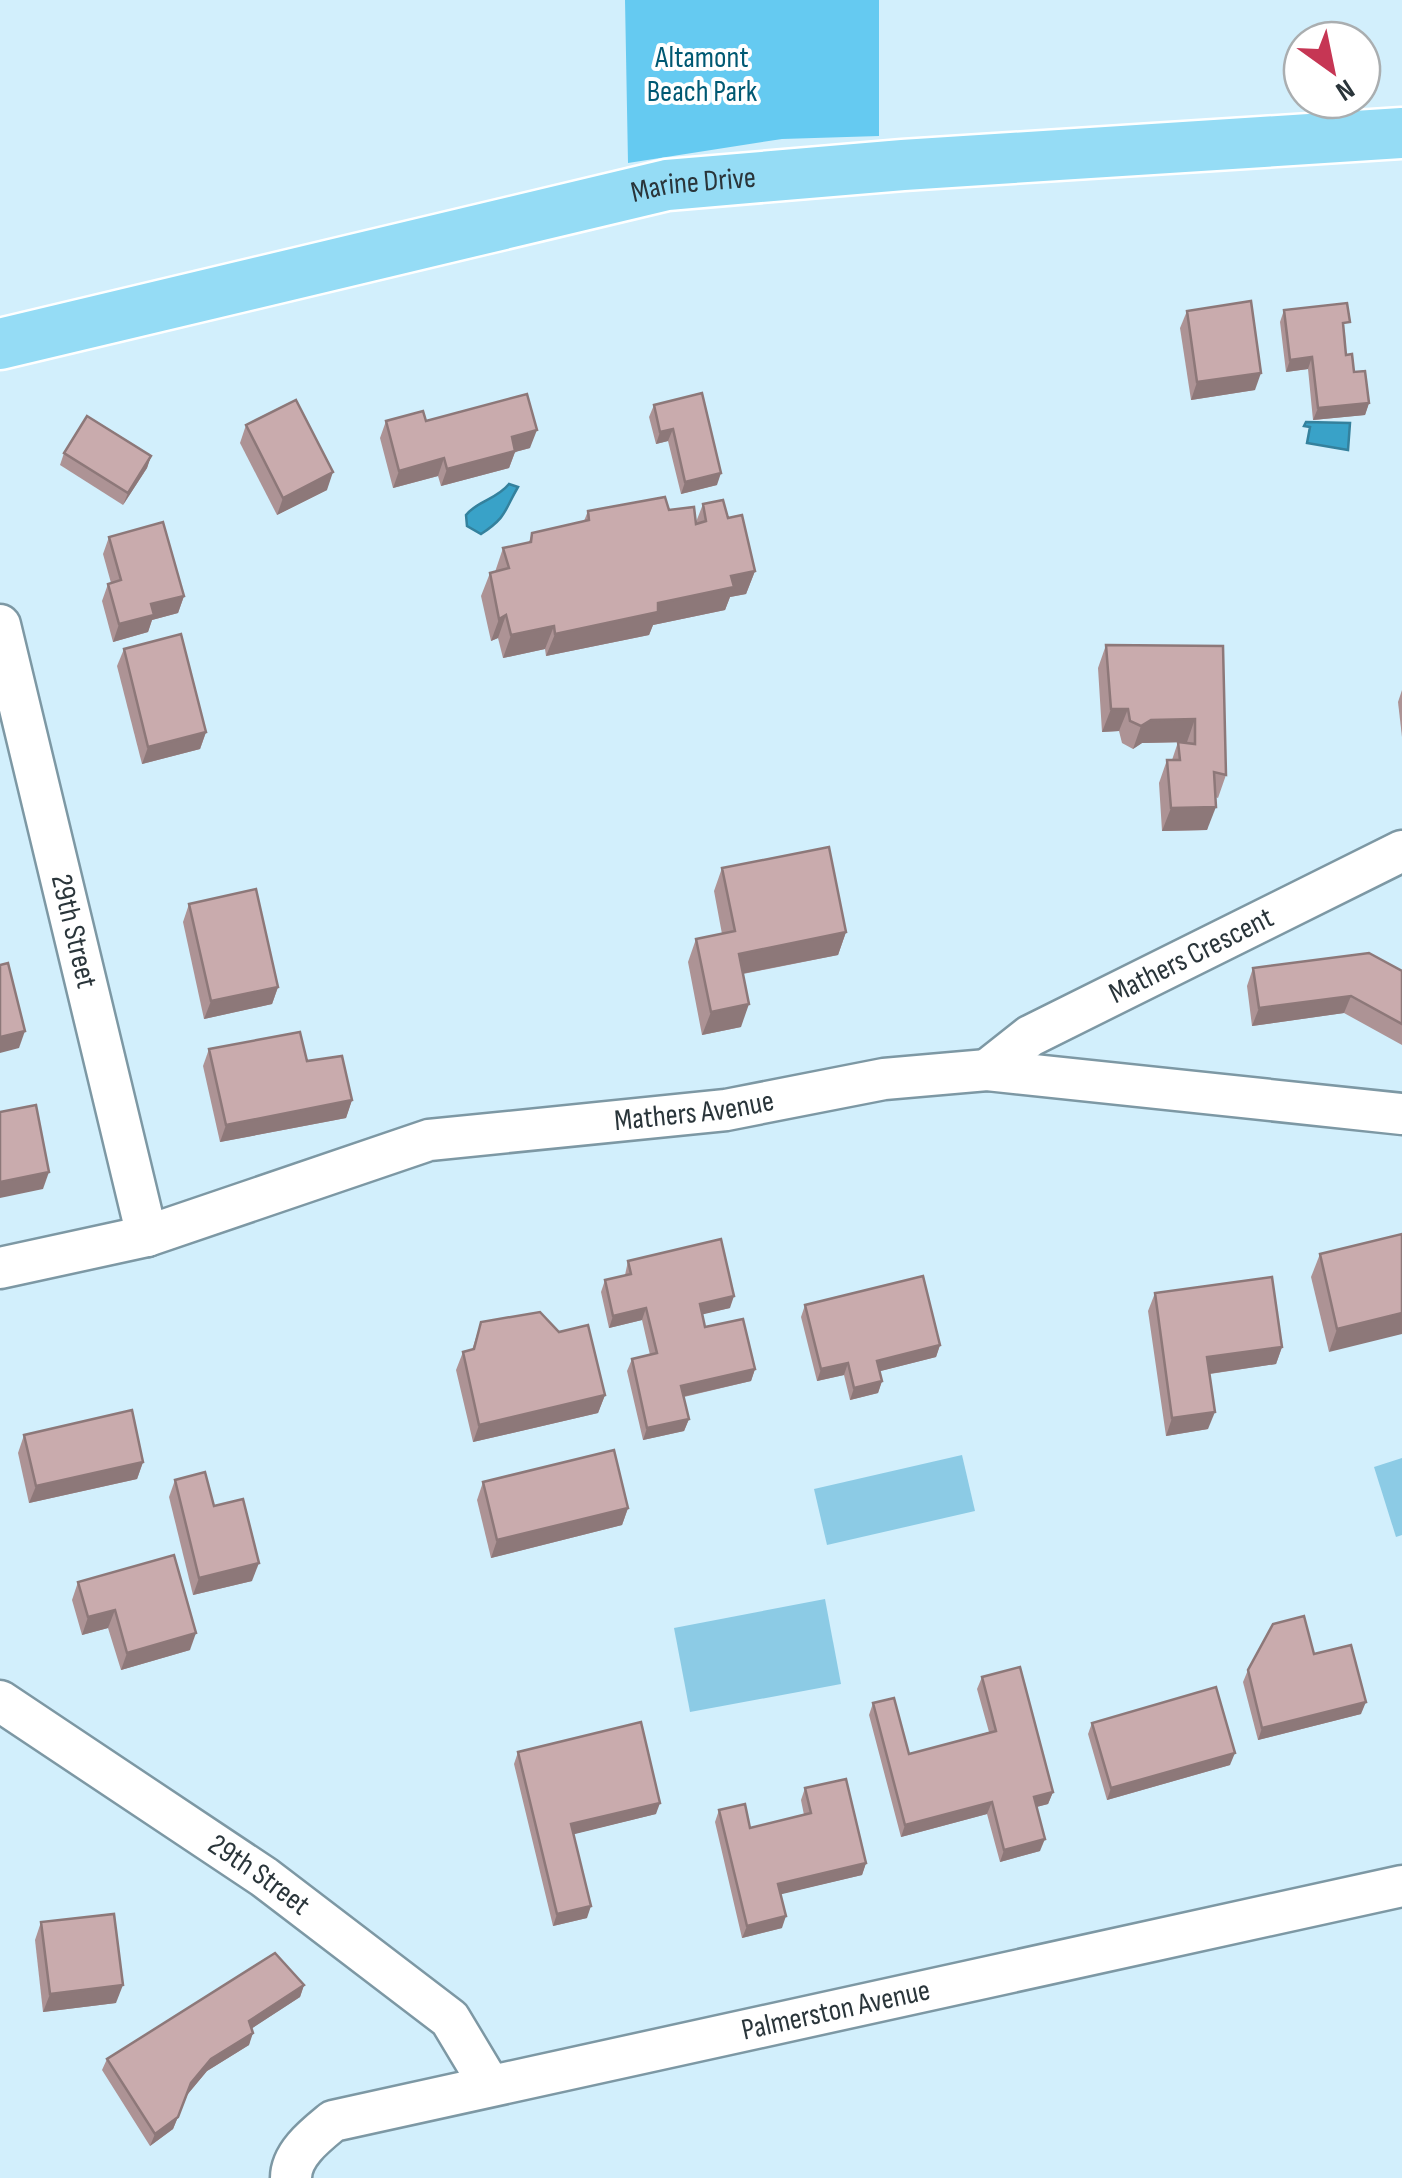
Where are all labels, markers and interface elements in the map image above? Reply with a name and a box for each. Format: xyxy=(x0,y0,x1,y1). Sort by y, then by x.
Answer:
north arrow xyxy=(1282,20,1382,120)
park label: Altamont Beach Park xyxy=(647,40,758,110)
text: N xyxy=(1330,72,1360,108)
street label: Marine Drive xyxy=(627,160,757,211)
street label: 29th Street xyxy=(43,871,105,992)
street label: Mathers Crescent xyxy=(1103,900,1279,1012)
street label: Mathers Avenue xyxy=(613,1083,777,1139)
street label: 29th Street xyxy=(201,1827,317,1923)
street label: Palmerston Avenue xyxy=(738,1972,934,2049)

